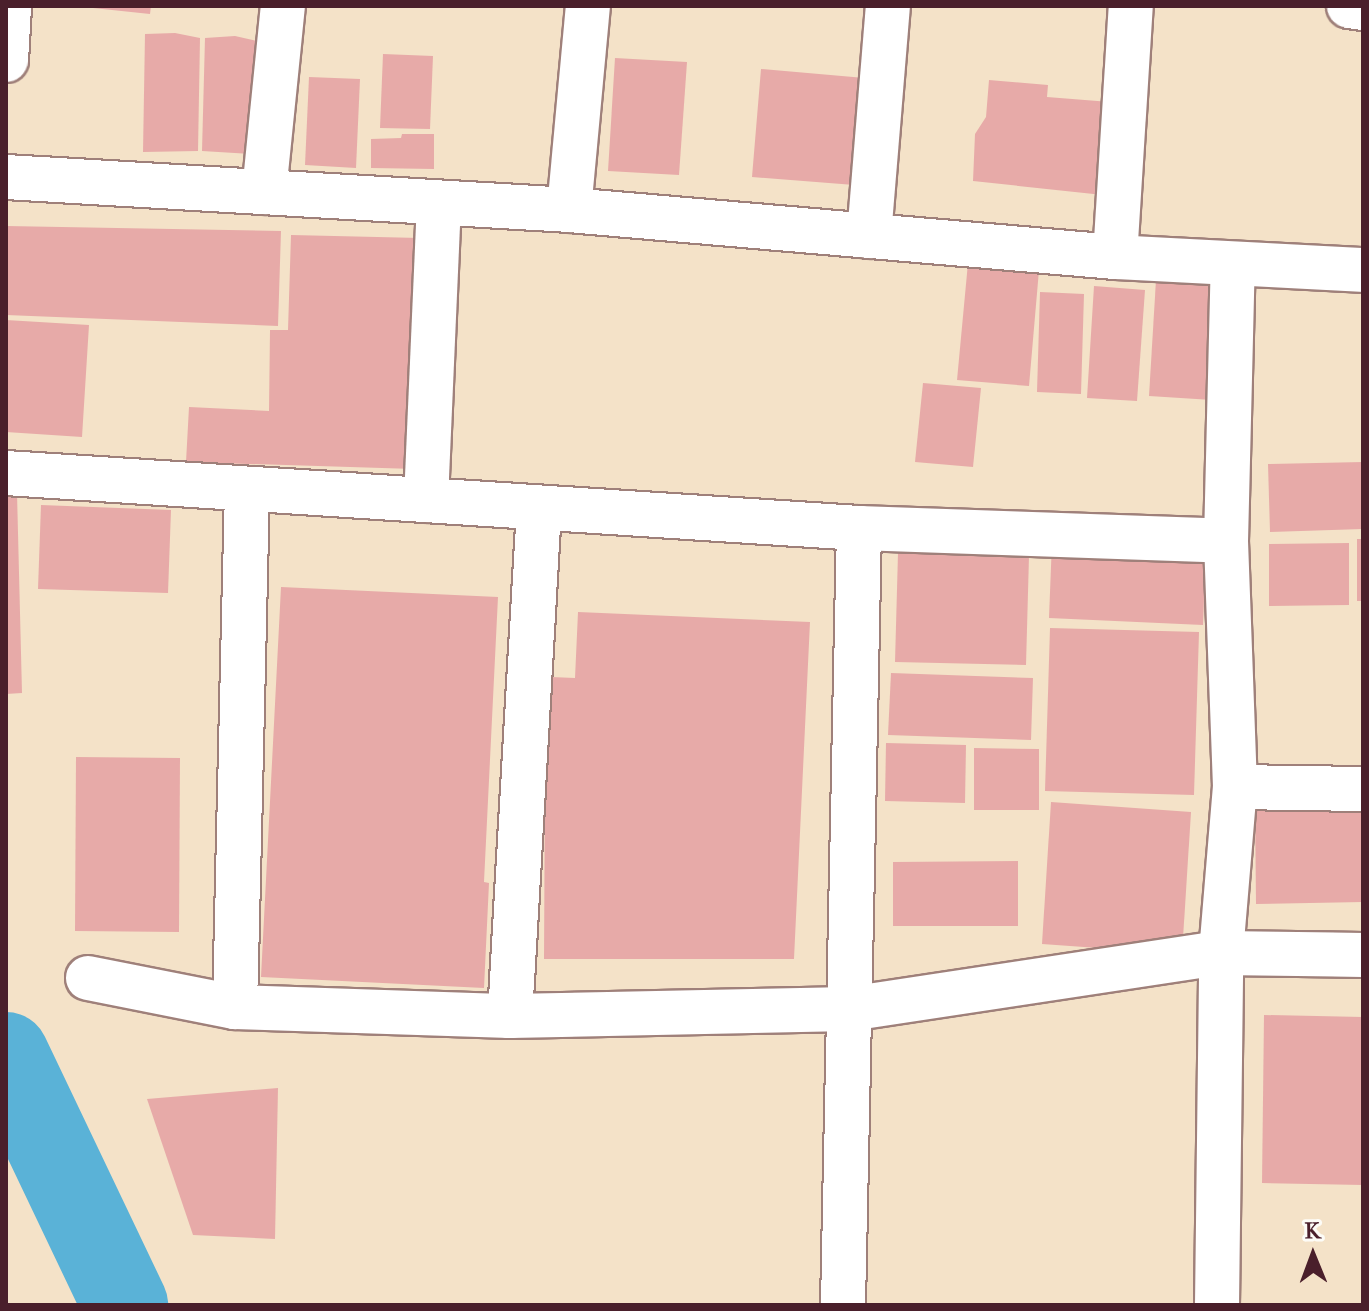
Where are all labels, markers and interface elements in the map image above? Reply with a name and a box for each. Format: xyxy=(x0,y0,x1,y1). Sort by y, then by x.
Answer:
north arrow xyxy=(1273,1215,1353,1295)
text: K xyxy=(1304,1218,1321,1244)

